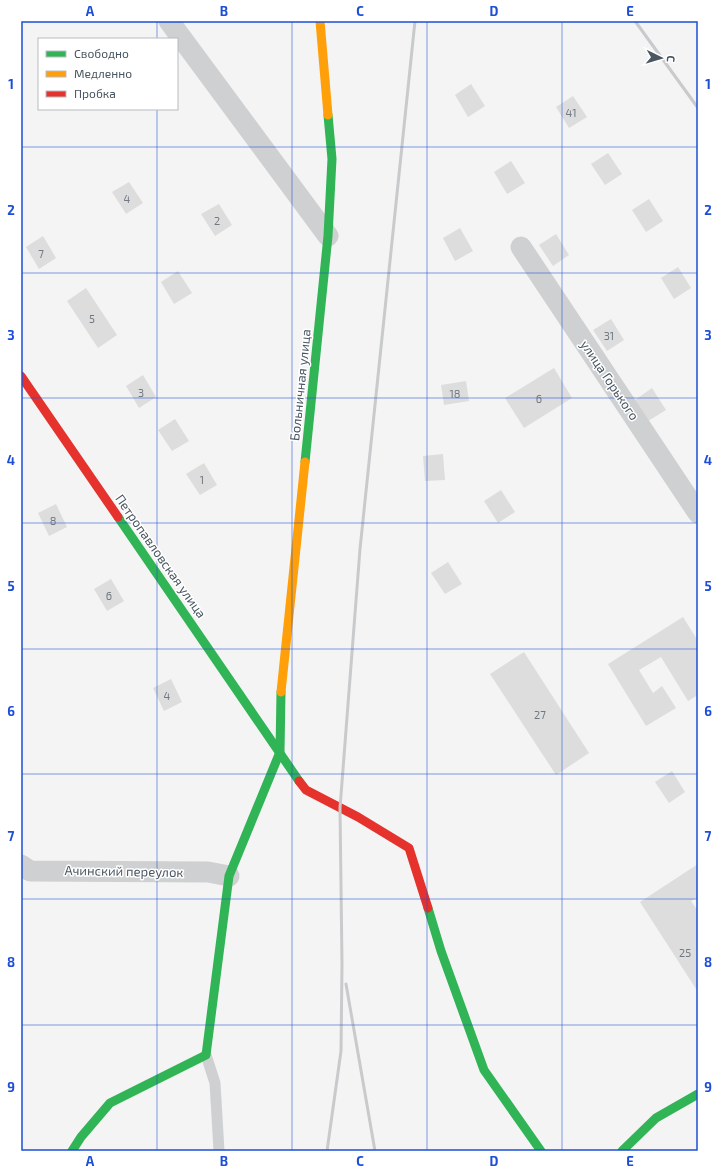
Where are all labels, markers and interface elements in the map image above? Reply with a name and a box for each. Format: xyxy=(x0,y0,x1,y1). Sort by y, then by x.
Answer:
text: A xyxy=(86,3,95,19)
text: B xyxy=(220,3,228,19)
text: C xyxy=(356,3,364,19)
text: D xyxy=(490,3,499,19)
text: E xyxy=(626,3,634,19)
legend xyxy=(38,38,178,110)
north arrow xyxy=(641,38,681,78)
text: Свободно xyxy=(74,46,129,60)
text: С xyxy=(665,55,678,63)
text: Медленно xyxy=(74,66,132,80)
text: 1 xyxy=(8,76,14,92)
text: 1 xyxy=(705,76,711,92)
text: Пробка xyxy=(74,86,116,100)
house number: 41 xyxy=(565,106,577,119)
house number: 4 xyxy=(124,192,131,205)
text: 2 xyxy=(7,202,15,218)
text: 2 xyxy=(704,202,712,218)
house number: 2 xyxy=(214,214,220,227)
house number: 7 xyxy=(38,247,44,260)
house number: 5 xyxy=(89,312,95,325)
text: 3 xyxy=(7,327,15,343)
text: 3 xyxy=(704,327,712,343)
street label: Больничная улица xyxy=(286,328,314,442)
house number: 31 xyxy=(604,329,614,342)
street label: улица Горького xyxy=(577,337,643,423)
house number: 3 xyxy=(138,386,144,399)
house number: 18 xyxy=(449,387,461,400)
house number: 6 xyxy=(536,392,542,405)
text: 4 xyxy=(7,452,15,468)
text: 4 xyxy=(704,452,712,468)
house number: 1 xyxy=(200,473,204,486)
street label: Петропавловская улица xyxy=(112,491,210,621)
house number: 8 xyxy=(50,514,56,527)
text: 5 xyxy=(7,578,15,594)
text: 5 xyxy=(704,578,712,594)
house number: 6 xyxy=(106,589,112,602)
house number: 4 xyxy=(164,689,171,702)
text: 6 xyxy=(7,703,15,719)
text: 6 xyxy=(704,703,712,719)
house number: 27 xyxy=(534,708,546,721)
text: 7 xyxy=(8,828,15,844)
text: 7 xyxy=(705,828,712,844)
street label: Ачинский переулок xyxy=(64,862,184,880)
house number: 25 xyxy=(679,946,691,959)
text: 8 xyxy=(7,954,15,970)
text: 8 xyxy=(704,954,712,970)
text: 9 xyxy=(7,1079,15,1095)
text: 9 xyxy=(704,1079,712,1095)
text: A xyxy=(86,1153,95,1169)
text: B xyxy=(220,1153,228,1169)
text: C xyxy=(356,1153,364,1169)
text: D xyxy=(490,1153,499,1169)
text: E xyxy=(626,1153,634,1169)

